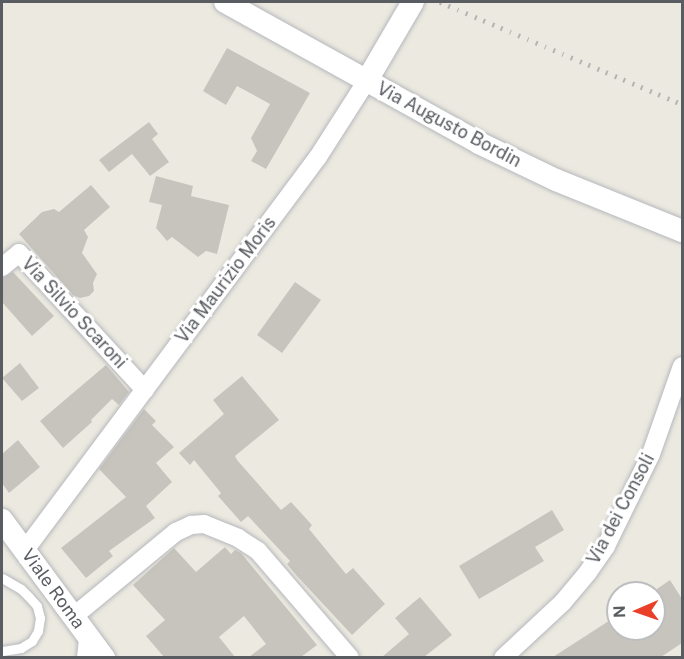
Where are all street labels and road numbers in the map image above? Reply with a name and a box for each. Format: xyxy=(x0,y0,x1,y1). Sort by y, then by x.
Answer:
street label: Via Augusto Bordin xyxy=(373,78,525,172)
street label: Via Maurizio Moris xyxy=(171,212,281,348)
street label: Via Silvio Scaroni xyxy=(17,253,131,373)
street label: Via dei Consoli xyxy=(583,450,659,568)
street label: Viale Roma xyxy=(17,545,89,633)

